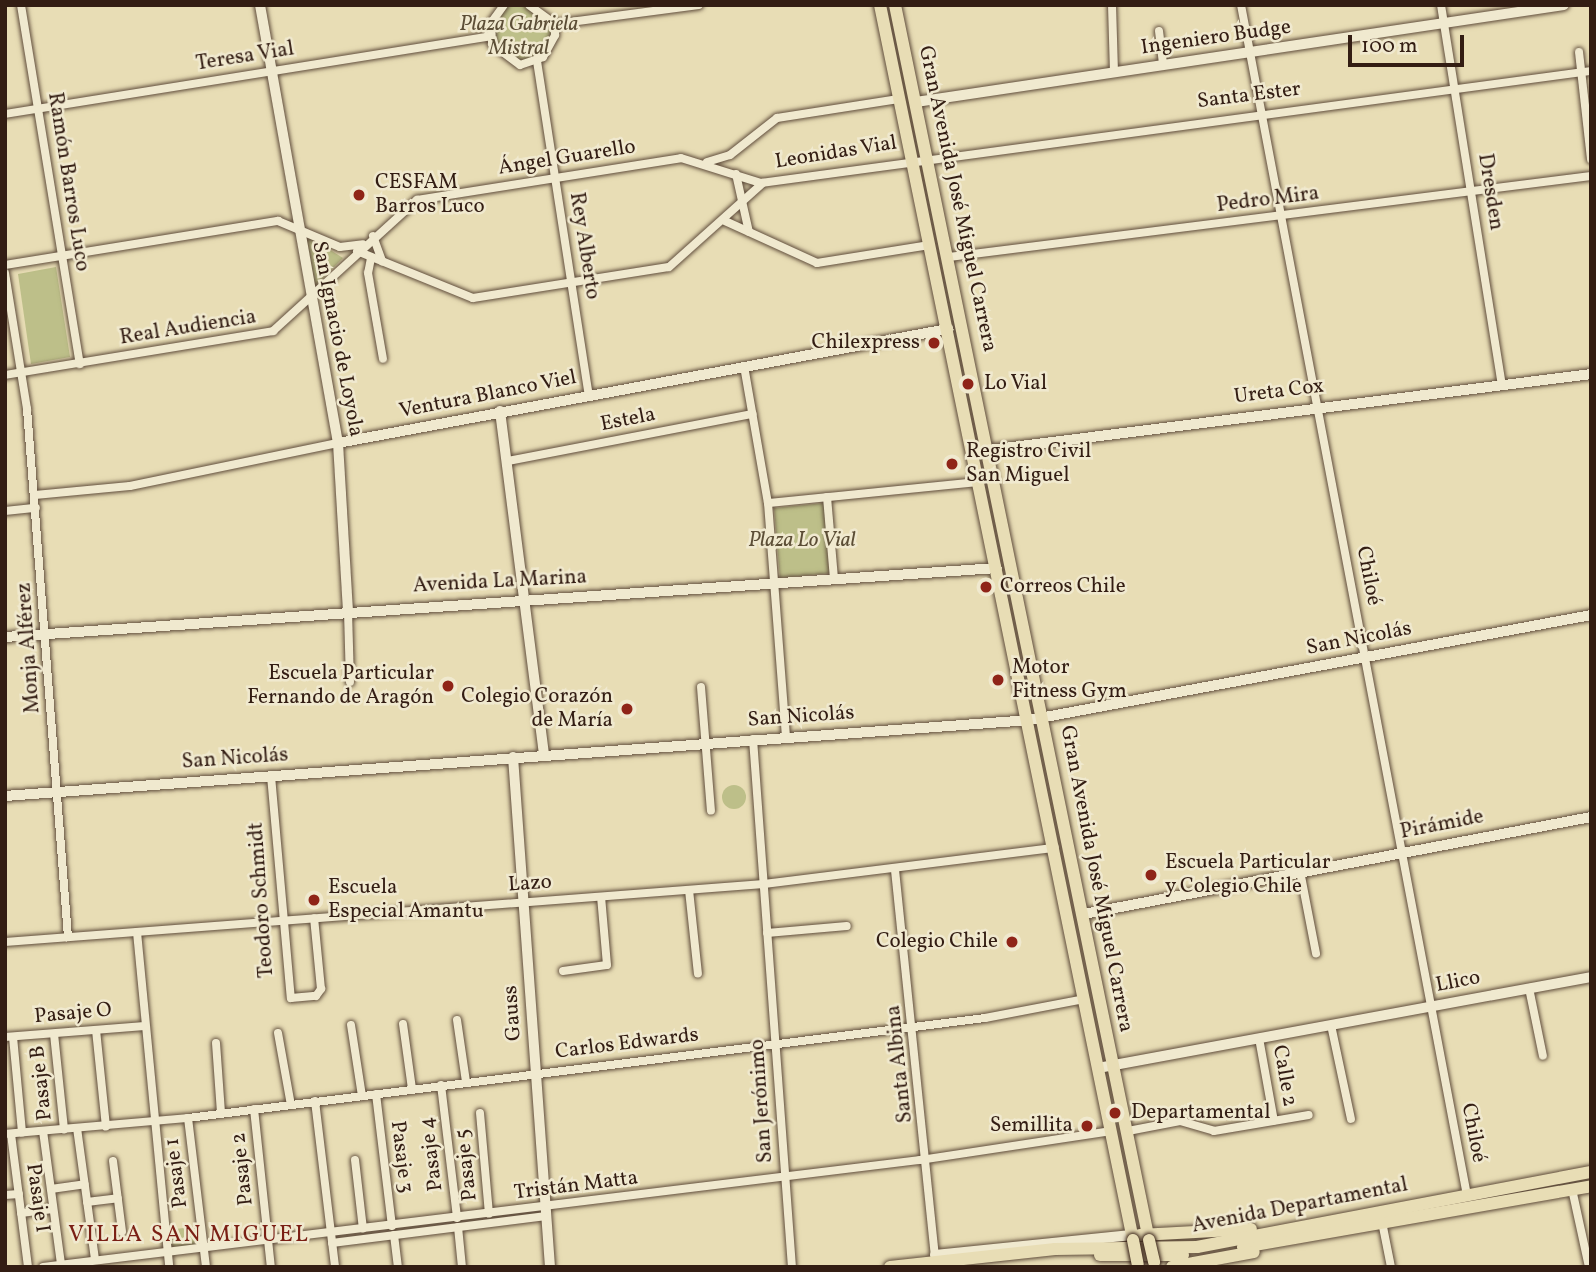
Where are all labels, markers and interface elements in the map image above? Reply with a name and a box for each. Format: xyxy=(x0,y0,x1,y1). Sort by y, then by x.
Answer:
park label: Plaza Gabriela Mistral xyxy=(460,12,578,62)
street label: Ingeniero Budge xyxy=(1139,15,1293,61)
scale bar xyxy=(1351,21,1466,65)
text: 100 m xyxy=(1361,32,1418,61)
street label: Teresa Vial xyxy=(194,37,296,77)
street label: Gran Avenida José Miguel Carrera xyxy=(912,44,1002,354)
street label: Santa Ester xyxy=(1196,77,1302,115)
street label: Ramón Barros Luco xyxy=(41,91,95,273)
street label: Leonidas Vial xyxy=(773,131,899,175)
street label: Ángel Guarello xyxy=(497,135,637,181)
street label: Dresden xyxy=(1472,152,1508,232)
place label: CESFAM Barros Luco xyxy=(375,170,485,220)
street label: Pedro Mira xyxy=(1215,181,1321,219)
marker: CESFAM Barros Luco xyxy=(349,185,369,205)
street label: Rey Alberto xyxy=(563,190,605,302)
street label: San Ignacio de Loyola xyxy=(306,239,368,439)
street label: Real Audiencia xyxy=(118,305,258,351)
place label: Chilexpress xyxy=(812,330,920,356)
marker: Chilexpress xyxy=(926,335,942,351)
street label: Ventura Blanco Viel xyxy=(397,365,579,425)
place label: Lo Vial xyxy=(984,371,1048,397)
marker: Lo Vial xyxy=(958,374,978,394)
street label: Ureta Cox xyxy=(1233,374,1325,410)
street label: Estela xyxy=(598,402,658,438)
place label: Registro Civil San Miguel xyxy=(966,439,1091,489)
marker: Registro Civil San Miguel xyxy=(944,456,960,472)
park label: Plaza Lo Vial xyxy=(748,528,856,554)
street label: Chiloé xyxy=(1350,544,1386,608)
street label: Avenida La Marina xyxy=(412,565,588,599)
place label: Correos Chile xyxy=(1000,574,1126,600)
marker: Correos Chile xyxy=(978,579,994,595)
street label: Monja Alférez xyxy=(12,582,46,714)
street label: San Nicolás xyxy=(1304,616,1414,662)
place label: Motor Fitness Gym xyxy=(1012,655,1127,705)
place label: Escuela Particular Fernando de Aragón xyxy=(247,661,434,711)
marker: Motor Fitness Gym xyxy=(990,672,1006,688)
marker: Escuela Particular Fernando de Aragón xyxy=(440,678,456,694)
place label: Colegio Corazón de María xyxy=(461,684,613,734)
marker: Colegio Corazón de María xyxy=(619,701,635,717)
street label: San Nicolás xyxy=(747,701,855,733)
street label: Gran Avenida José Miguel Carrera xyxy=(1054,723,1138,1035)
street label: San Nicolás xyxy=(181,743,289,775)
street label: Pirámide xyxy=(1398,805,1486,845)
street label: Teodoro Schmidt xyxy=(244,821,280,979)
place label: Escuela Particular y Colegio Chile xyxy=(1165,850,1331,900)
marker: Escuela Particular y Colegio Chile xyxy=(1143,867,1159,883)
street label: Lazo xyxy=(507,870,553,898)
place label: Escuela Especial Amantu xyxy=(328,875,484,925)
marker: Escuela Especial Amantu xyxy=(306,892,322,908)
place label: Colegio Chile xyxy=(876,929,998,955)
marker: Colegio Chile xyxy=(1004,934,1020,950)
street label: Llico xyxy=(1434,965,1482,999)
street label: Gauss xyxy=(498,984,528,1042)
street label: Pasaje O xyxy=(33,998,113,1030)
street label: Santa Albina xyxy=(881,1004,919,1124)
street label: Carlos Edwards xyxy=(554,1023,700,1065)
street label: San Jerónimo xyxy=(745,1038,779,1164)
street label: Calle 2 xyxy=(1266,1043,1302,1109)
street label: Pasaje B xyxy=(26,1044,58,1122)
place label: Departamental xyxy=(1131,1100,1271,1126)
street label: Chiloé xyxy=(1455,1101,1491,1165)
marker: Departamental xyxy=(1105,1103,1125,1123)
place label: Semillita xyxy=(990,1113,1073,1139)
street label: Pasaje 4 xyxy=(415,1115,449,1193)
marker: Semillita xyxy=(1079,1118,1095,1134)
street label: Pasaje 3 xyxy=(384,1119,418,1195)
street label: Pasaje 5 xyxy=(451,1128,483,1202)
street label: Pasaje 2 xyxy=(227,1131,259,1207)
street label: Pasaje 1 xyxy=(160,1137,194,1209)
street label: Pasaje I xyxy=(20,1162,54,1234)
street label: Tristán Matta xyxy=(513,1166,639,1206)
street label: Avenida Departamental xyxy=(1190,1173,1410,1239)
district label: VILLA SAN MIGUEL xyxy=(70,1221,308,1249)

